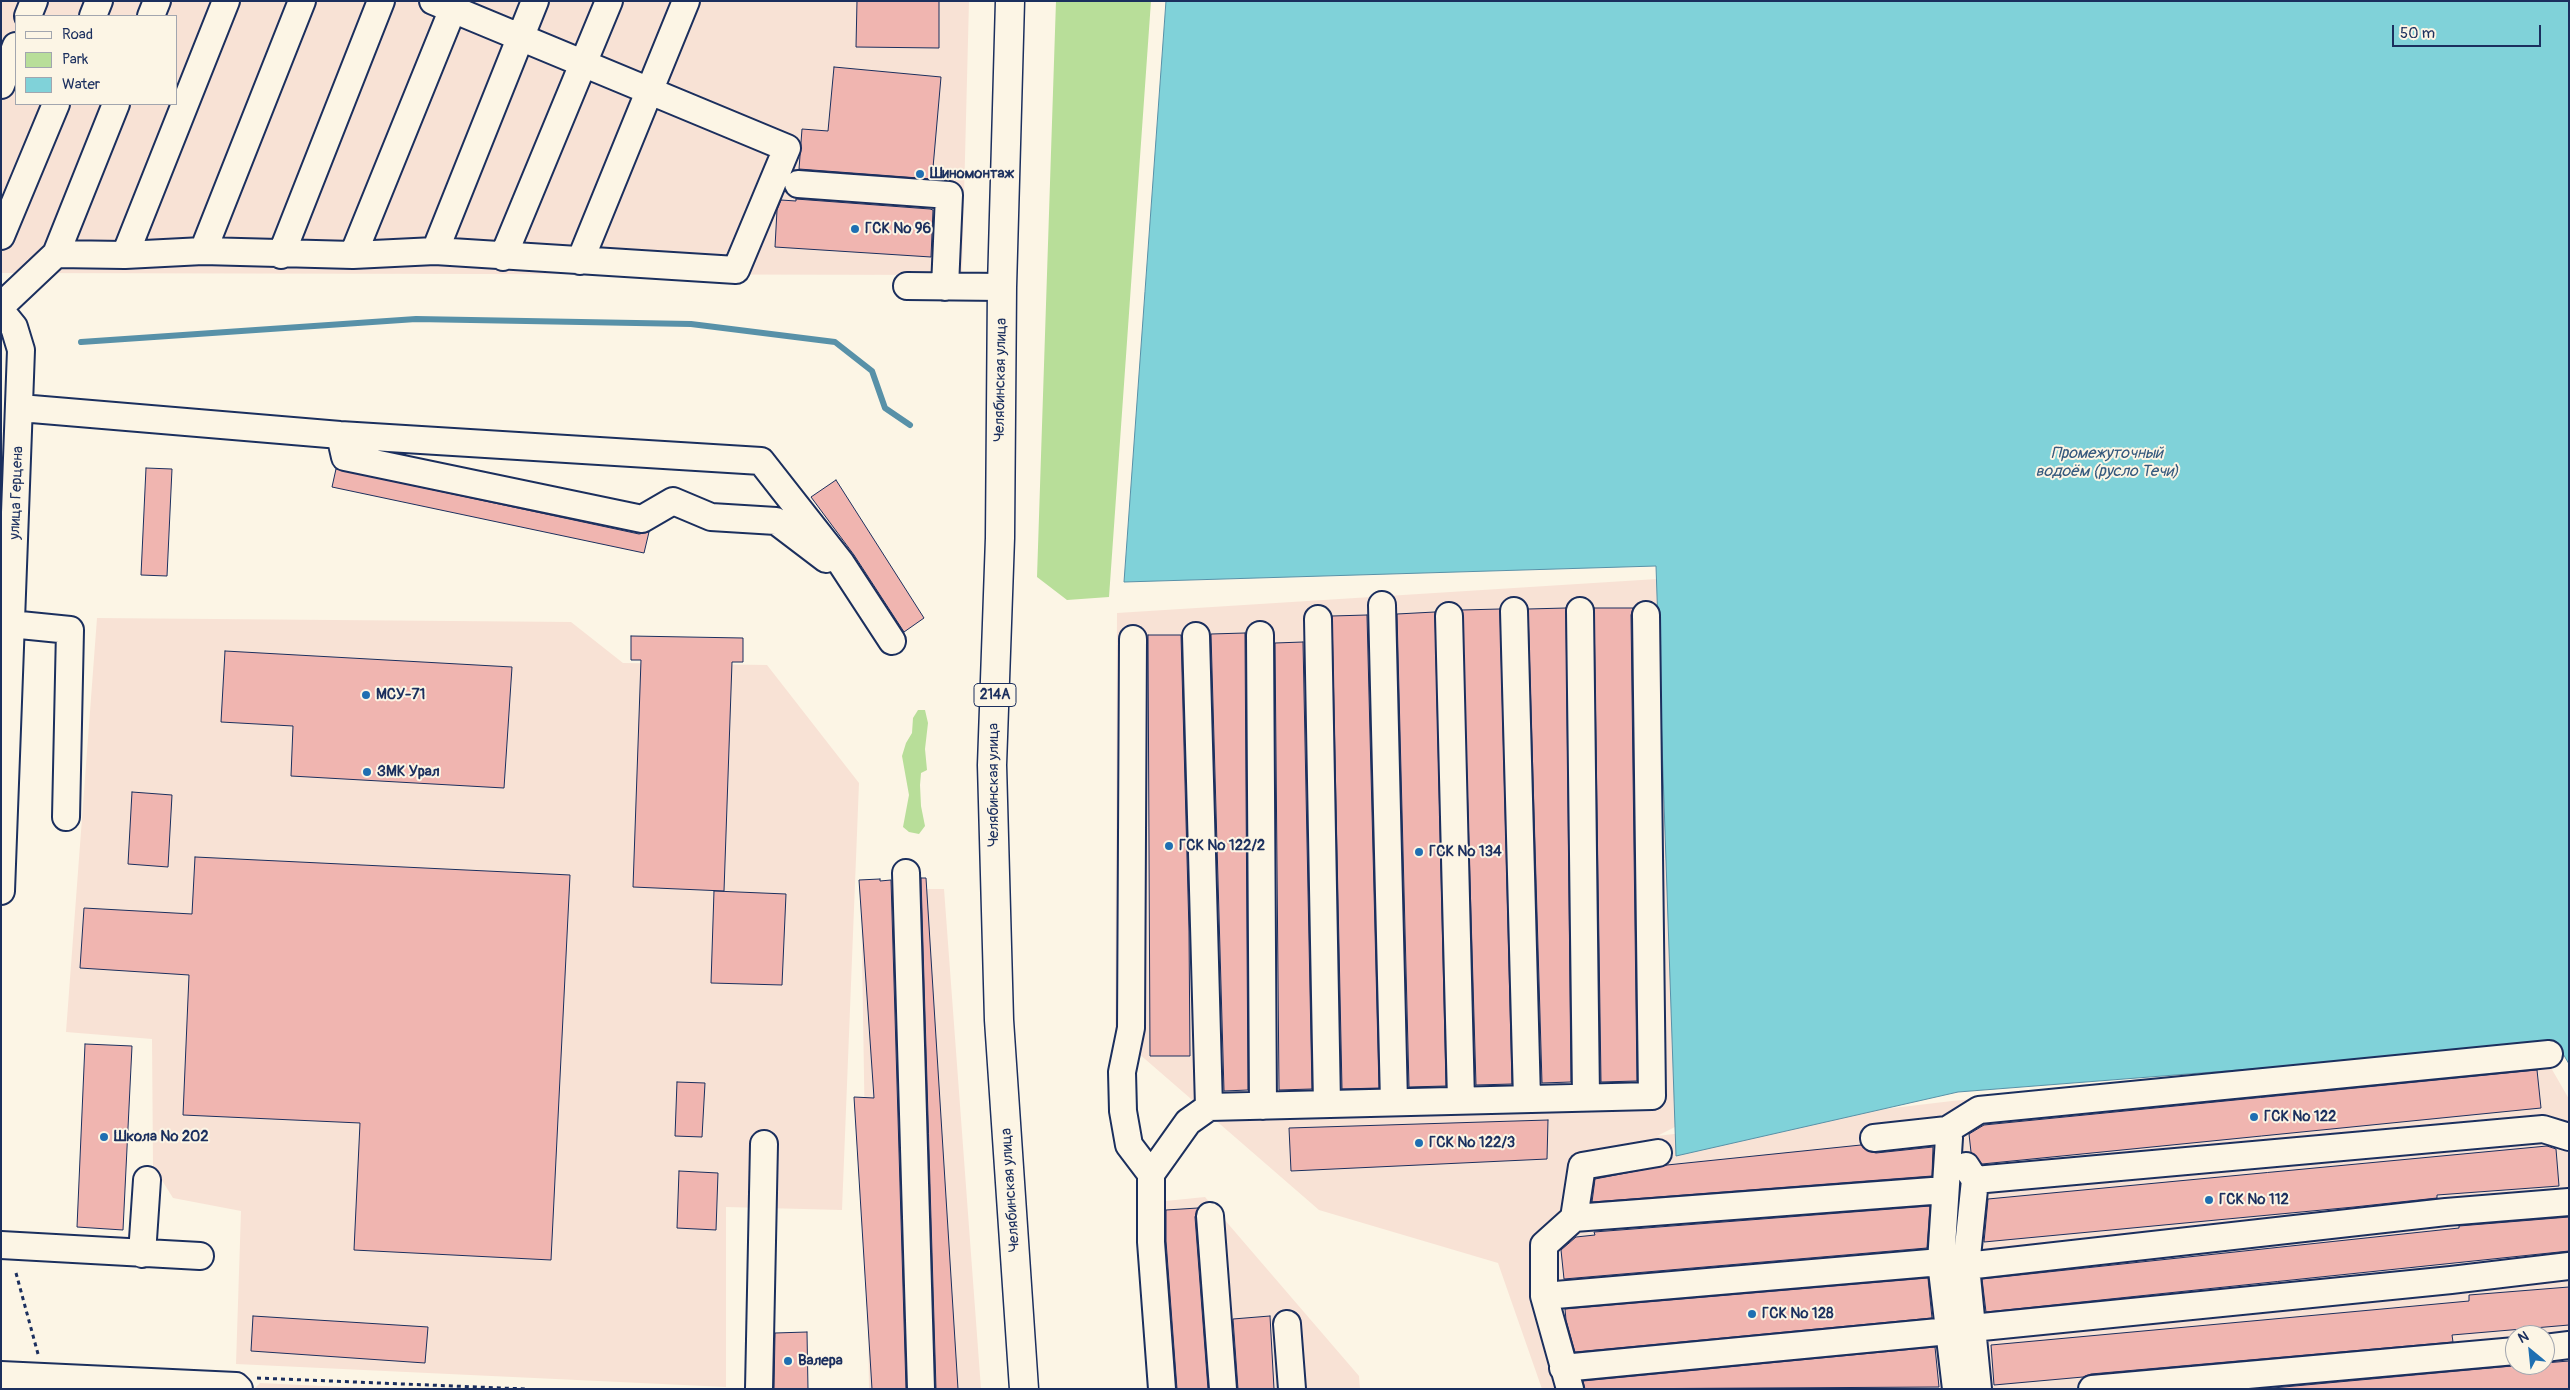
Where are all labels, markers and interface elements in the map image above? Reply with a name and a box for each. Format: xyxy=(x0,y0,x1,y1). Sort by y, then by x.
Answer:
legend xyxy=(15,15,178,105)
scale bar xyxy=(2395,15,2544,47)
text: 50 m xyxy=(2400,24,2435,43)
text: Road xyxy=(62,25,93,44)
text: Park xyxy=(62,50,88,69)
text: Water xyxy=(62,75,100,94)
place label: Шиномонтаж xyxy=(930,165,1014,183)
marker: Шиномонтаж xyxy=(914,168,926,180)
place label: ГСК № 96 xyxy=(865,220,931,238)
marker: ГСК № 96 xyxy=(849,223,861,235)
street label: Челябинская улица xyxy=(991,318,1011,442)
water label: Промежуточный водоём (русло Течи) xyxy=(2036,444,2178,482)
street label: улица Герцена xyxy=(6,446,28,540)
road number: 214А xyxy=(974,684,1016,706)
place label: МСУ-71 xyxy=(376,686,425,704)
marker: МСУ-71 xyxy=(360,689,372,701)
street label: Челябинская улица xyxy=(985,723,1003,847)
place label: ЗМК Урал xyxy=(377,763,440,781)
marker: ЗМК Урал xyxy=(361,766,373,778)
place label: ГСК № 122/2 xyxy=(1179,837,1265,855)
marker: ГСК № 122/2 xyxy=(1163,840,1175,852)
place label: ГСК № 134 xyxy=(1429,843,1502,861)
marker: ГСК № 134 xyxy=(1413,846,1425,858)
place label: ГСК № 122 xyxy=(2264,1108,2336,1126)
marker: ГСК № 122 xyxy=(2248,1111,2260,1123)
street label: Челябинская улица xyxy=(998,1127,1024,1253)
place label: Школа № 202 xyxy=(114,1128,209,1146)
marker: Школа № 202 xyxy=(98,1131,110,1143)
place label: ГСК № 122/3 xyxy=(1429,1134,1515,1152)
marker: ГСК № 122/3 xyxy=(1413,1137,1425,1149)
place label: ГСК № 112 xyxy=(2219,1191,2289,1209)
marker: ГСК № 112 xyxy=(2203,1194,2215,1206)
place label: ГСК № 128 xyxy=(1762,1305,1834,1323)
marker: ГСК № 128 xyxy=(1746,1308,1758,1320)
north arrow xyxy=(2505,1325,2555,1375)
text: N xyxy=(2515,1327,2531,1347)
place label: Валера xyxy=(798,1352,843,1370)
marker: Валера xyxy=(782,1355,794,1367)

